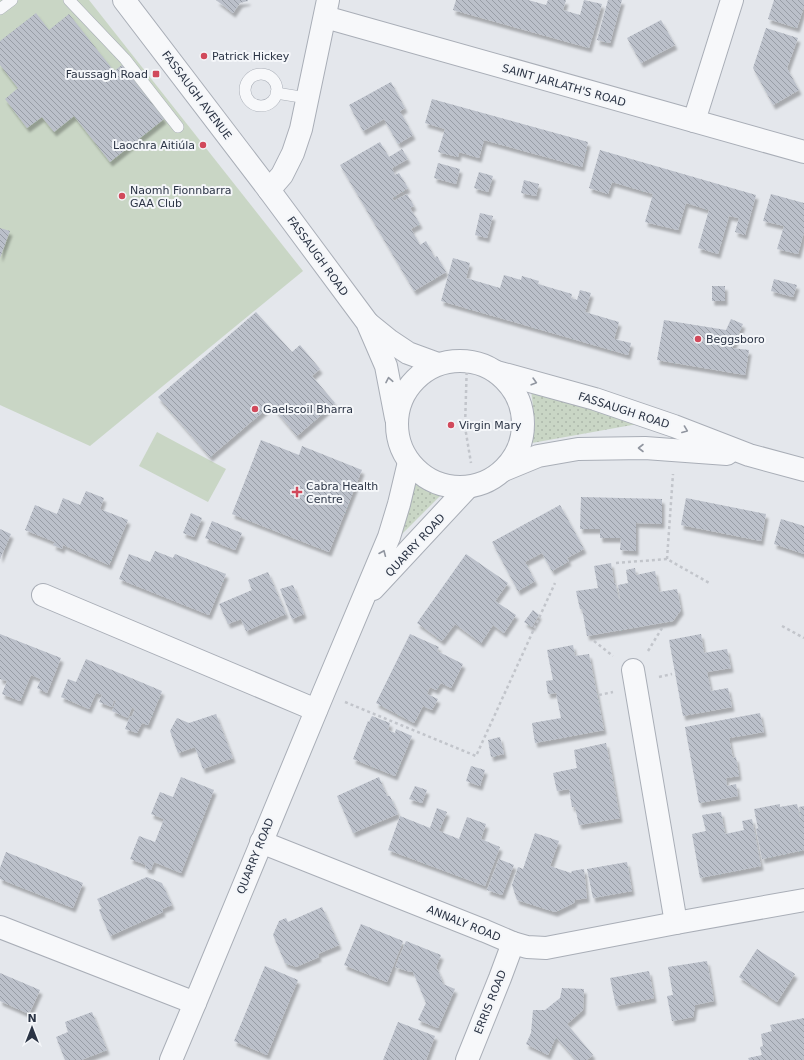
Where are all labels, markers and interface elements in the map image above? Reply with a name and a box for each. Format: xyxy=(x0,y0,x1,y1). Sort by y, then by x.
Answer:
street label: FASSAUGH AVENUE xyxy=(159,48,234,142)
place label: Patrick Hickey xyxy=(212,50,290,63)
marker: Patrick Hickey xyxy=(199,51,209,61)
street label: SAINT JARLATH'S ROAD xyxy=(500,62,627,109)
place label: Faussagh Road xyxy=(66,68,148,81)
marker: Faussagh Road xyxy=(151,69,161,79)
place label: Laochra Aitiúla xyxy=(113,139,195,152)
marker: Laochra Aitiúla xyxy=(198,140,208,150)
place label: Naomh Fionnbarra GAA Club xyxy=(130,184,231,210)
marker: Naomh Fionnbarra GAA Club xyxy=(117,191,127,201)
street label: FASSAUGH ROAD xyxy=(284,214,351,299)
place label: Beggsboro xyxy=(706,333,765,346)
marker: Beggsboro xyxy=(693,334,703,344)
one-way arrow xyxy=(385,376,393,383)
one-way arrow xyxy=(531,377,538,386)
street label: FASSAUGH ROAD xyxy=(577,390,671,431)
place label: Gaelscoil Bharra xyxy=(263,403,353,416)
marker: Gaelscoil Bharra xyxy=(250,404,260,414)
place label: Virgin Mary xyxy=(459,419,522,432)
marker: Virgin Mary xyxy=(446,420,456,430)
one-way arrow xyxy=(681,426,688,434)
one-way arrow xyxy=(638,444,644,452)
place label: Cabra Health Centre xyxy=(306,480,378,506)
marker: Cabra Health Centre xyxy=(291,486,303,498)
street label: QUARRY ROAD xyxy=(383,511,448,579)
one-way arrow xyxy=(378,550,386,557)
street label: QUARRY ROAD xyxy=(234,816,277,896)
street label: ANNALY ROAD xyxy=(425,903,503,944)
street label: ERRIS ROAD xyxy=(472,968,509,1036)
north arrow xyxy=(12,1008,52,1048)
text: N xyxy=(27,1012,37,1025)

